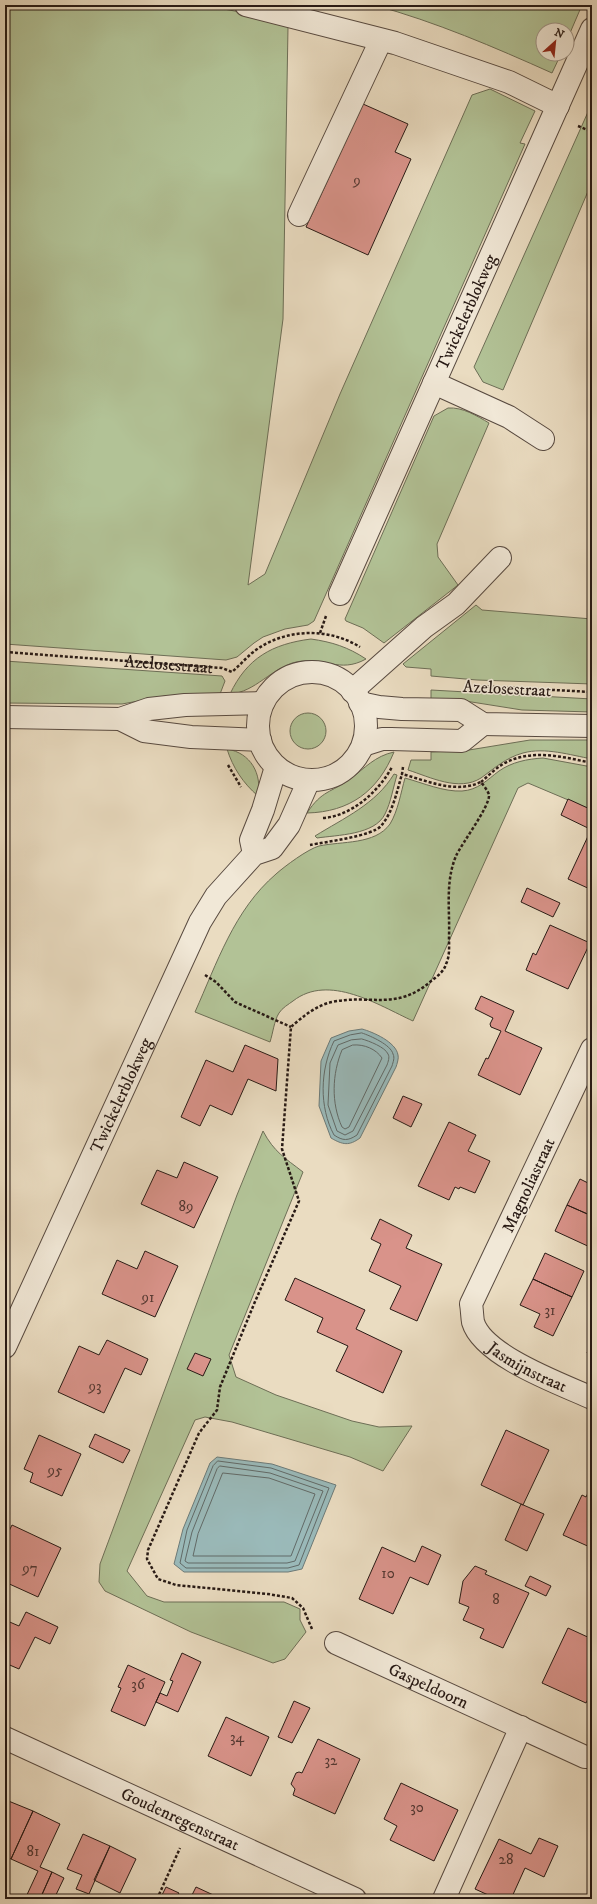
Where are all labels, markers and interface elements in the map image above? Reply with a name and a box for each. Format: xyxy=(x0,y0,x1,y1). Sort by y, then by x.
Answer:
north arrow xyxy=(535,22,575,62)
text: N xyxy=(552,26,566,42)
house number: 9 xyxy=(352,171,361,190)
street label: Twickelerblokweg xyxy=(431,250,502,374)
street label: Azelosestraat xyxy=(123,651,214,679)
street label: Azelosestraat xyxy=(462,676,552,702)
street label: Twickelerblokweg xyxy=(85,1034,158,1157)
street label: Magnoliastraat xyxy=(497,1134,561,1236)
house number: 89 xyxy=(179,1197,194,1216)
house number: 91 xyxy=(141,1288,154,1307)
house number: 31 xyxy=(544,1301,556,1320)
street label: Jasmijnstraat xyxy=(481,1336,571,1398)
house number: 93 xyxy=(87,1377,102,1396)
house number: 95 xyxy=(47,1461,63,1480)
house number: 97 xyxy=(21,1559,38,1578)
house number: 10 xyxy=(381,1564,395,1583)
house number: 8 xyxy=(492,1590,500,1609)
street label: Gaspeldoorn xyxy=(385,1659,472,1714)
house number: 36 xyxy=(131,1675,146,1694)
house number: 34 xyxy=(230,1728,244,1747)
house number: 32 xyxy=(325,1751,338,1770)
street label: Goudenregenstraat xyxy=(117,1783,243,1856)
house number: 30 xyxy=(410,1798,424,1817)
house number: 81 xyxy=(26,1842,40,1861)
house number: 28 xyxy=(499,1850,513,1869)

